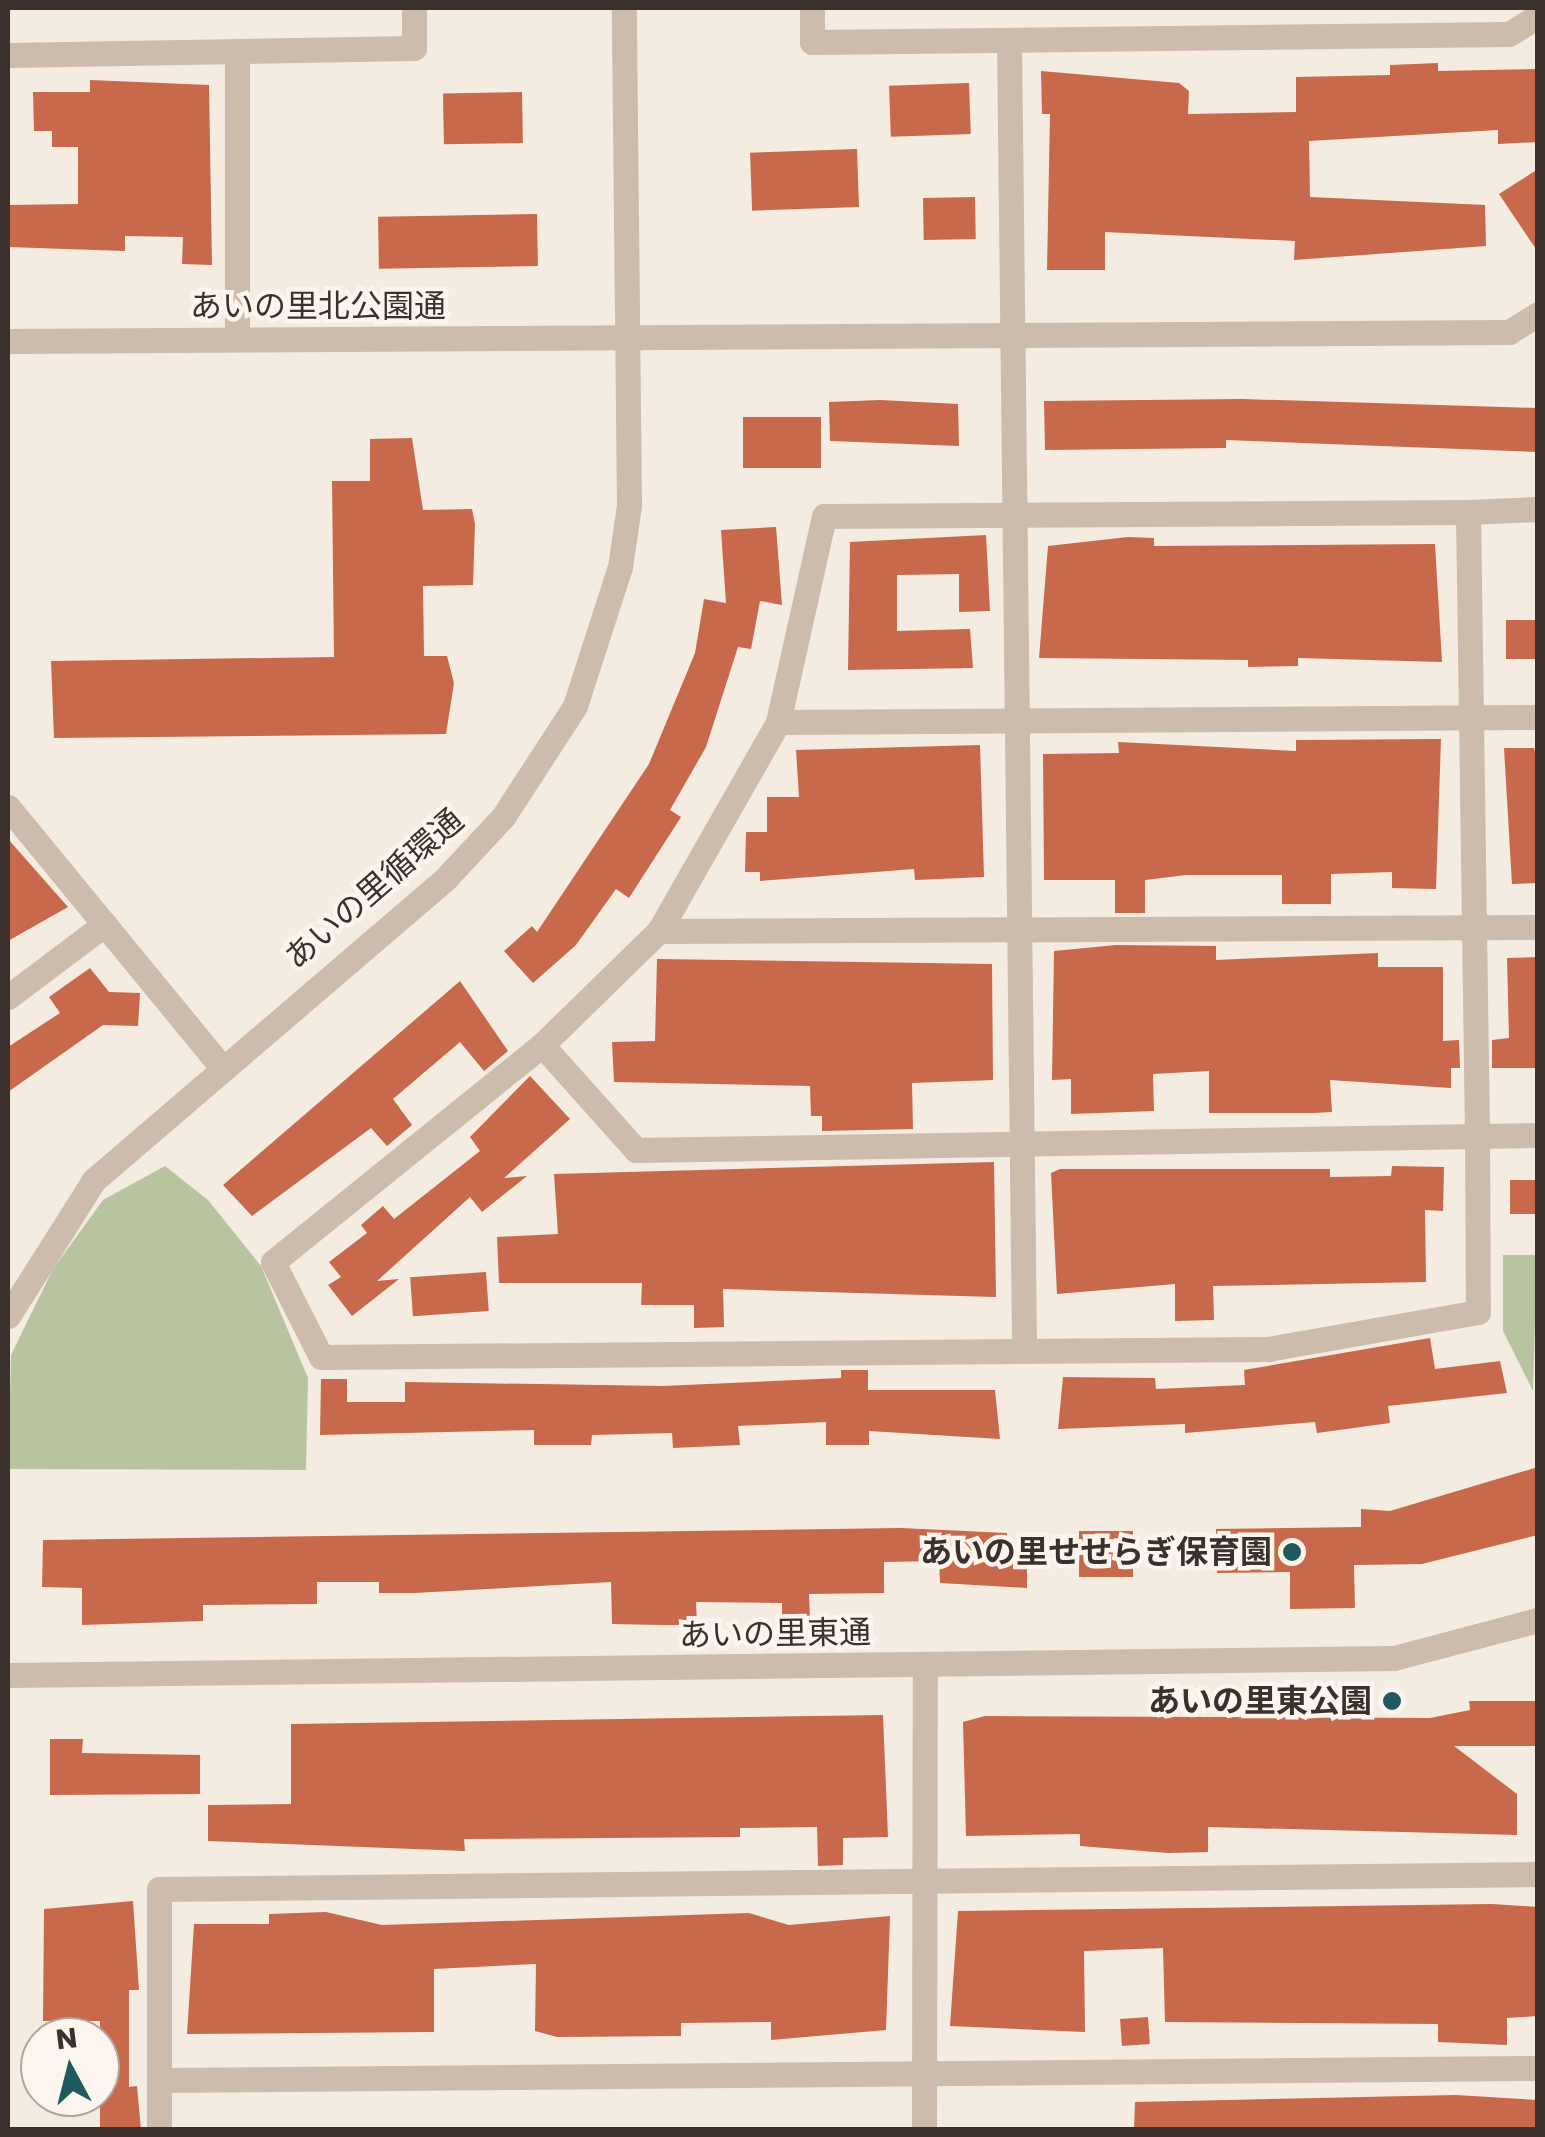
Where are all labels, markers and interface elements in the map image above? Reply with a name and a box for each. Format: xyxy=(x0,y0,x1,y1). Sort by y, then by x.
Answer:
street label: あいの里北公園通 xyxy=(190,287,446,325)
street label: あいの里循環通 xyxy=(277,801,471,977)
place label: あいの里せせらぎ保育園 xyxy=(920,1533,1272,1571)
marker: あいの里せせらぎ保育園 xyxy=(1281,1541,1303,1563)
street label: あいの里東通 xyxy=(679,1613,871,1655)
place label: あいの里東公園 xyxy=(1148,1682,1372,1720)
marker: あいの里東公園 xyxy=(1381,1690,1403,1712)
north arrow xyxy=(20,2017,120,2117)
text: N xyxy=(54,2018,79,2059)

